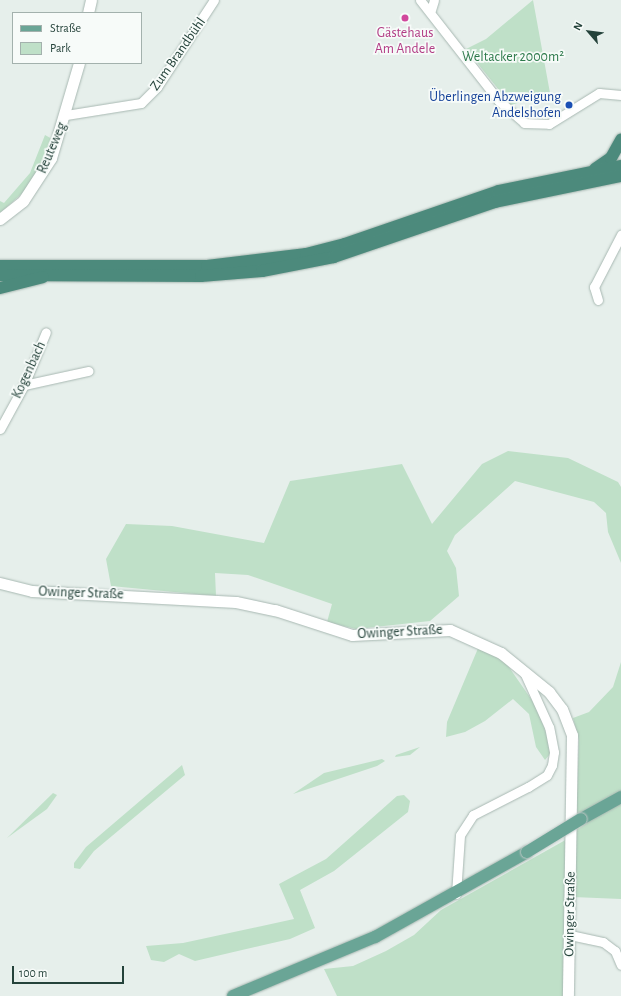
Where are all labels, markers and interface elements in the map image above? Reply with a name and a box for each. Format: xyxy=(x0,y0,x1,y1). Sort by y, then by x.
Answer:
legend xyxy=(12,12,142,64)
north arrow xyxy=(569,12,609,52)
marker: Gästehaus Am Andele xyxy=(400,13,410,23)
street label: Zum Brandbühl xyxy=(147,14,209,94)
text: N xyxy=(571,20,585,32)
text: Straße xyxy=(50,22,81,34)
place label: Gästehaus Am Andele xyxy=(375,25,435,58)
text: Park xyxy=(50,42,71,54)
park label: Weltacker 2000m² xyxy=(462,49,564,65)
place label: Überlingen Abzweigung Andelshofen xyxy=(429,89,561,122)
marker: Überlingen Abzweigung Andelshofen xyxy=(564,100,574,110)
street label: Reuteweg xyxy=(34,120,70,176)
street label: Kogenbach xyxy=(8,339,50,401)
street label: Owinger Straße xyxy=(38,583,124,603)
street label: Owinger Straße xyxy=(357,621,443,643)
street label: Owinger Straße xyxy=(561,871,579,957)
scale bar xyxy=(14,958,126,984)
text: 100 m xyxy=(19,967,47,979)

